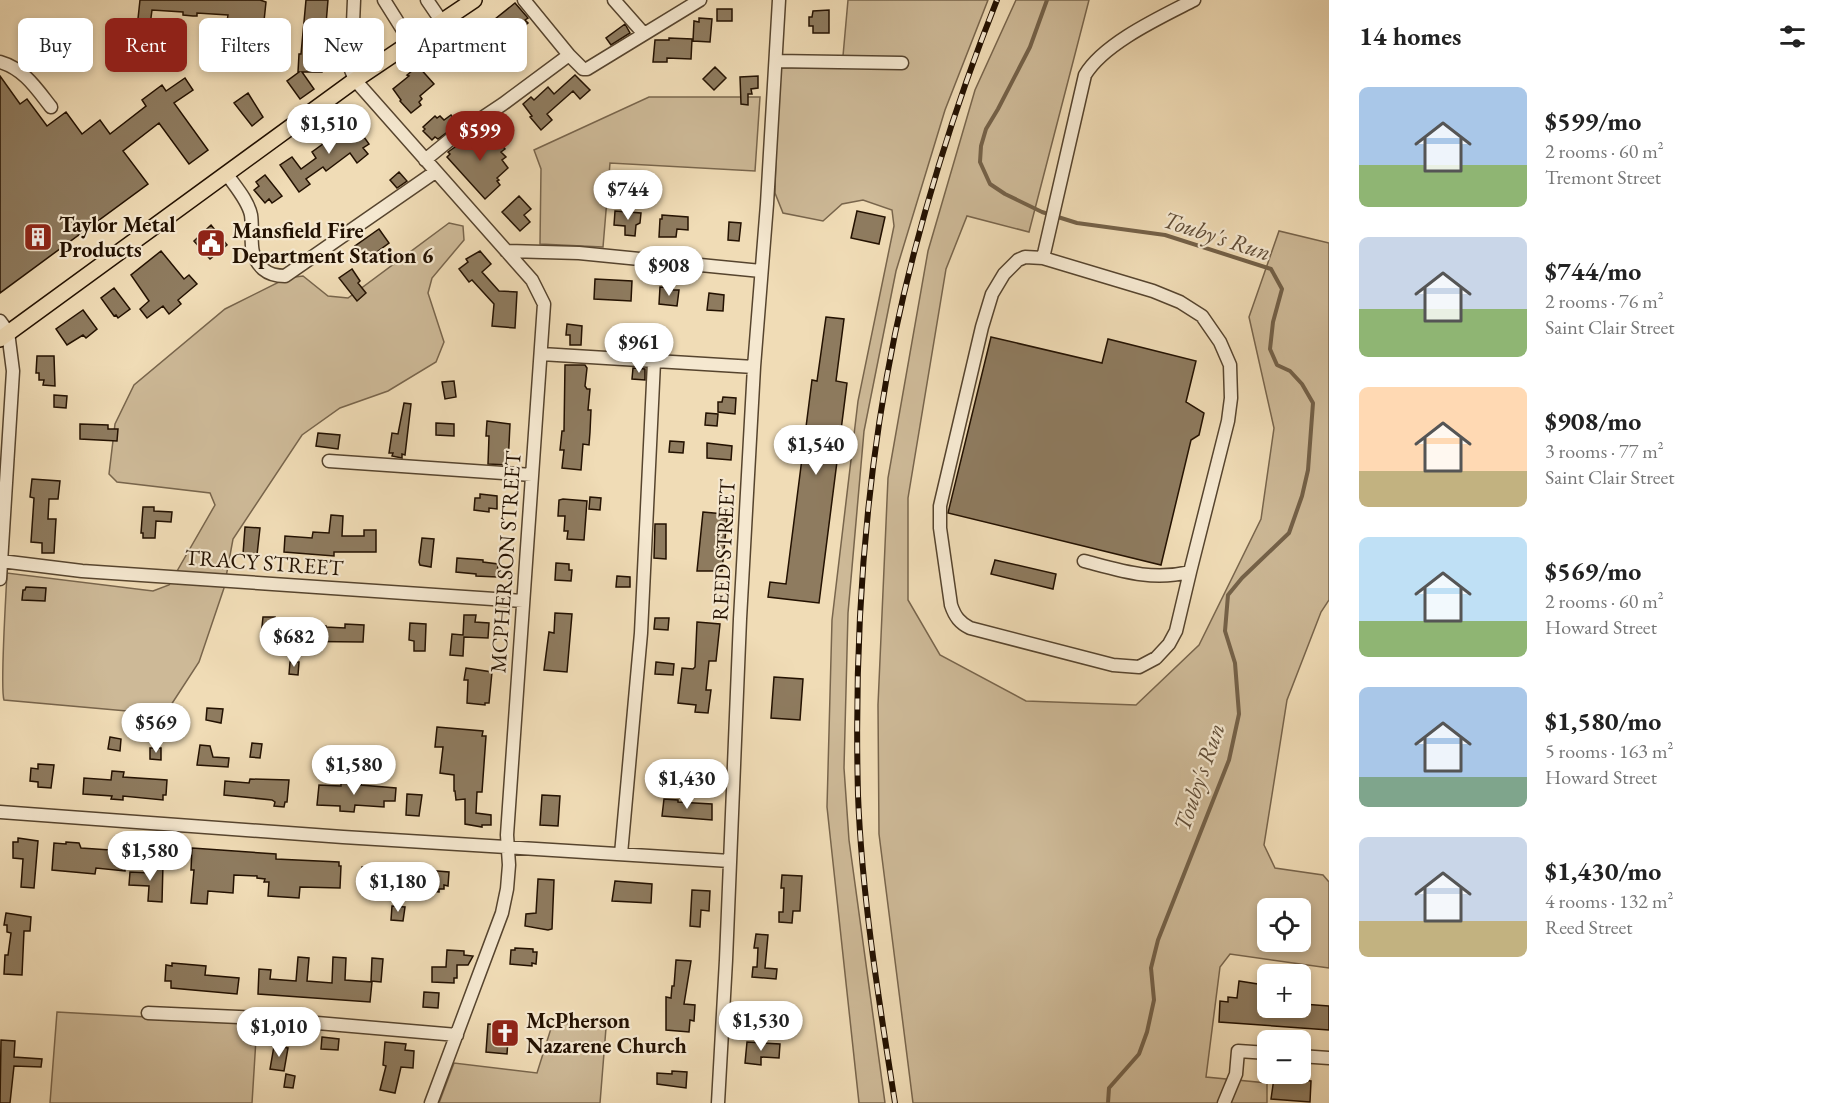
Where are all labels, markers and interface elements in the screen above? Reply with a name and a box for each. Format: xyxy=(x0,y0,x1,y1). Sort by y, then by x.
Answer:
chip: Buy xyxy=(18,18,93,72)
chip: Rent xyxy=(105,18,187,72)
chip: Filters xyxy=(199,18,291,72)
chip: New xyxy=(303,18,384,72)
chip: Apartment xyxy=(396,18,527,72)
text: 14 homes xyxy=(1359,19,1461,53)
icon: filters xyxy=(1776,20,1809,53)
pin: $1,510 xyxy=(280,104,378,155)
text: $599/mo xyxy=(1545,104,1641,138)
text: $1,510 xyxy=(301,110,357,136)
pin: $599 xyxy=(444,111,516,162)
icon: home xyxy=(1407,111,1479,183)
text: $599 xyxy=(460,117,500,143)
text: 2 rooms · 60 m² xyxy=(1545,138,1664,164)
text: Tremont Street xyxy=(1545,164,1661,190)
pin: $744 xyxy=(592,170,664,221)
text: $744 xyxy=(608,176,648,202)
water label: Touby's Run xyxy=(1159,204,1275,268)
place label: Taylor Metal Products xyxy=(59,210,176,264)
place label: Mansfield Fire Department Station 6 xyxy=(232,216,434,270)
building icon: Taylor Metal Products xyxy=(22,221,54,253)
public building icon: Mansfield Fire Department Station 6 xyxy=(195,227,227,259)
pin: $908 xyxy=(633,246,705,297)
text: $908 xyxy=(649,252,689,278)
text: $744/mo xyxy=(1545,254,1641,288)
icon: home xyxy=(1407,261,1479,333)
text: 2 rooms · 76 m² xyxy=(1545,288,1664,314)
text: Saint Clair Street xyxy=(1545,314,1675,340)
pin: $961 xyxy=(603,323,675,374)
text: $961 xyxy=(619,329,659,355)
text: $908/mo xyxy=(1545,404,1641,438)
icon: home xyxy=(1407,411,1479,483)
pin: $1,540 xyxy=(767,425,865,476)
text: $1,540 xyxy=(788,431,844,457)
text: 3 rooms · 77 m² xyxy=(1545,438,1664,464)
street label: MCPHERSON STREET xyxy=(483,450,528,674)
text: Saint Clair Street xyxy=(1545,464,1675,490)
street label: REED STREET xyxy=(705,478,742,622)
street label: TRACY STREET xyxy=(184,542,344,583)
text: $569/mo xyxy=(1545,554,1641,588)
icon: home xyxy=(1407,561,1479,633)
text: 2 rooms · 60 m² xyxy=(1545,588,1664,614)
text: Howard Street xyxy=(1545,614,1657,640)
pin: $682 xyxy=(258,617,330,668)
text: $682 xyxy=(274,623,314,649)
pin: $569 xyxy=(120,703,192,754)
text: $1,580/mo xyxy=(1545,704,1661,738)
text: $569 xyxy=(136,709,176,735)
icon: home xyxy=(1407,711,1479,783)
water label: Touby's Run xyxy=(1166,719,1231,835)
text: 5 rooms · 163 m² xyxy=(1545,738,1673,764)
pin: $1,580 xyxy=(305,745,403,796)
text: $1,580 xyxy=(326,751,382,777)
pin: $1,430 xyxy=(638,759,736,810)
text: Howard Street xyxy=(1545,764,1657,790)
text: $1,430 xyxy=(659,765,715,791)
pin: $1,580 xyxy=(101,831,199,882)
text: $1,580 xyxy=(122,837,178,863)
text: $1,430/mo xyxy=(1545,854,1661,888)
icon: home xyxy=(1407,861,1479,933)
pin: $1,180 xyxy=(349,862,447,913)
text: $1,180 xyxy=(370,868,426,894)
text: 4 rooms · 132 m² xyxy=(1545,888,1673,914)
map controls xyxy=(1257,898,1311,1084)
button: locate xyxy=(1257,898,1311,952)
text: Reed Street xyxy=(1545,914,1633,940)
button: + xyxy=(1257,964,1311,1018)
pin: $1,530 xyxy=(712,1001,810,1052)
place label: McPherson Nazarene Church xyxy=(526,1006,687,1060)
pin: $1,010 xyxy=(230,1007,328,1058)
text: $1,530 xyxy=(733,1007,789,1033)
text: $1,010 xyxy=(251,1013,307,1039)
church icon: McPherson Nazarene Church xyxy=(489,1017,521,1049)
button: − xyxy=(1257,1030,1311,1084)

